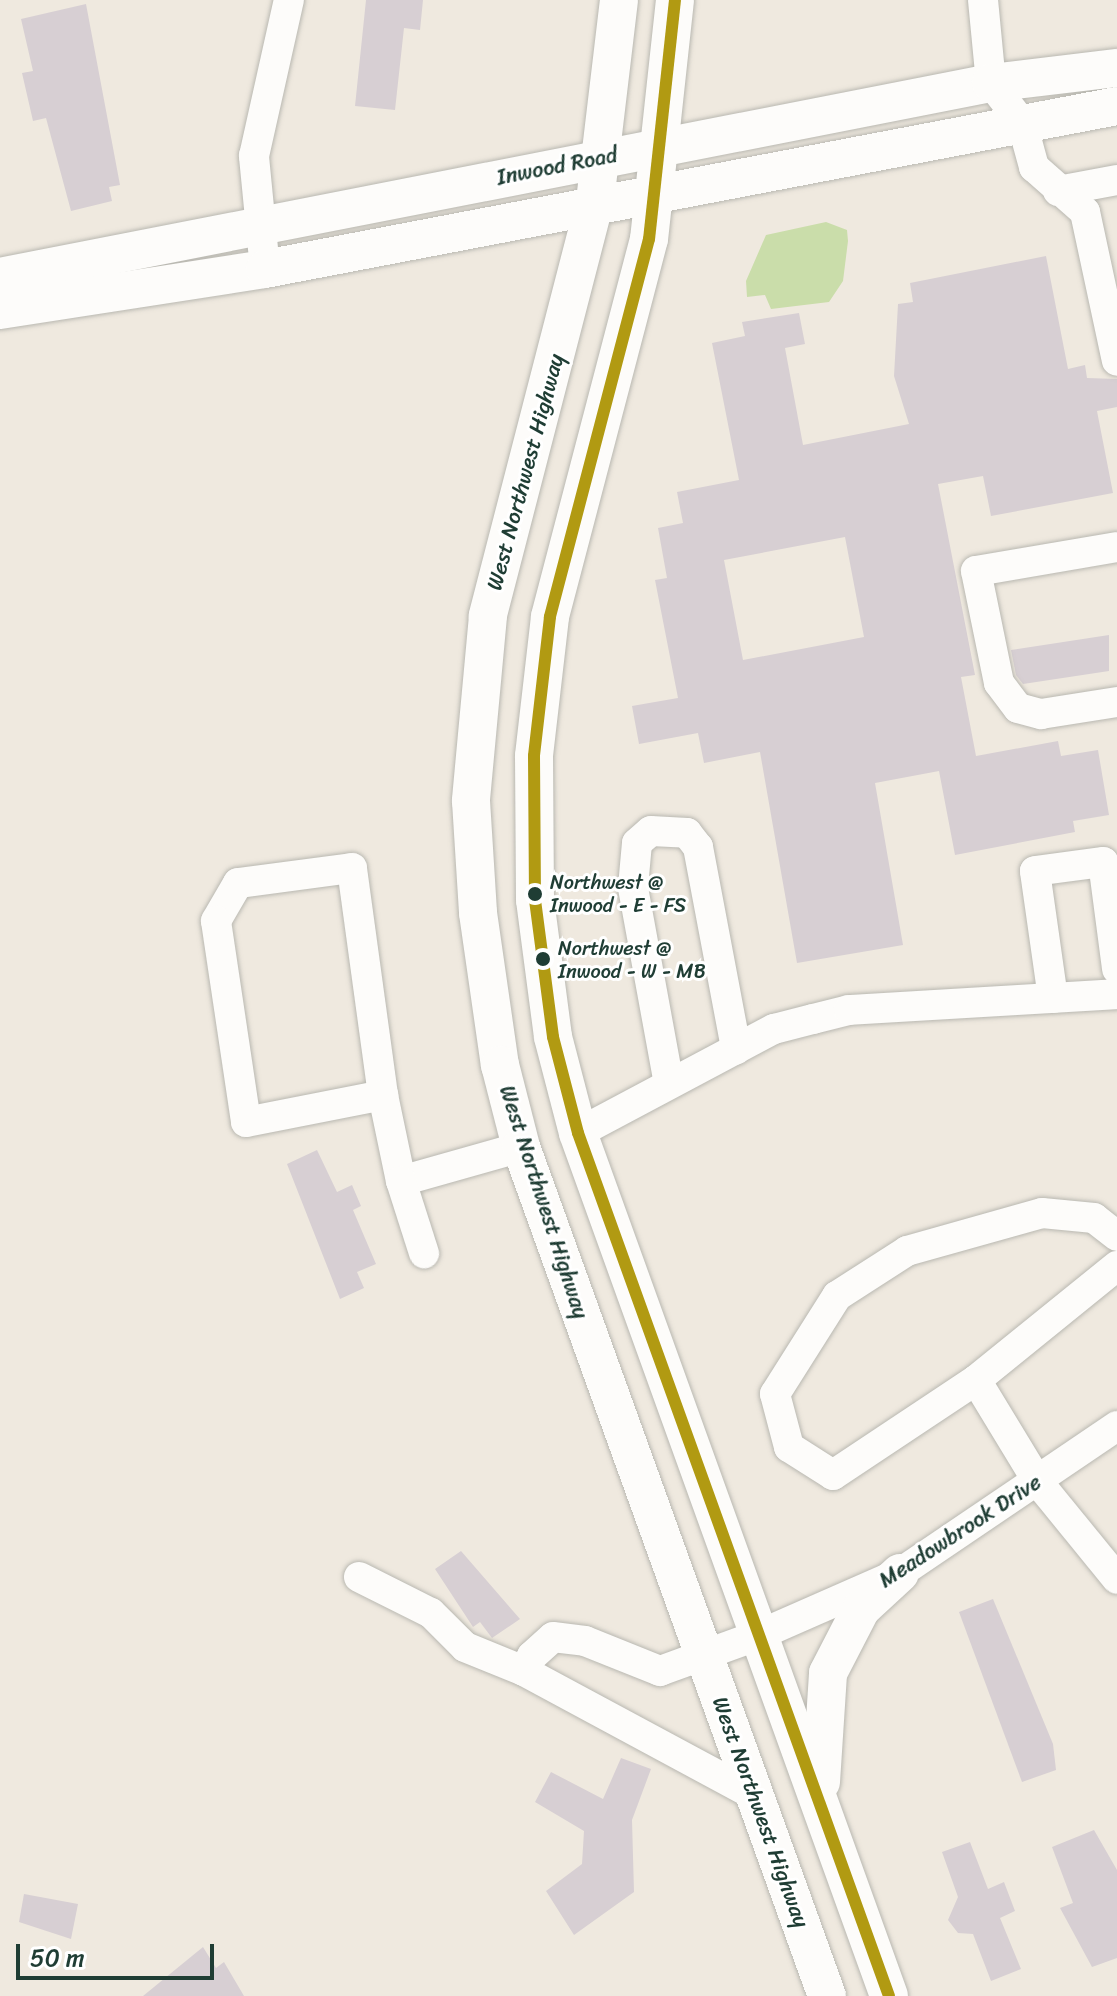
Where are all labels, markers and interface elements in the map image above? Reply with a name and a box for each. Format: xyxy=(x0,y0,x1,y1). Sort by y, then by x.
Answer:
street label: Inwood Road xyxy=(494,141,620,191)
street label: West Northwest Highway xyxy=(481,351,569,593)
place label: Northwest @ Inwood - E - FS xyxy=(550,870,686,917)
marker: Northwest @ Inwood - E - FS xyxy=(527,886,543,902)
place label: Northwest @ Inwood - W - MB xyxy=(558,936,705,983)
marker: Northwest @ Inwood - W - MB xyxy=(535,951,551,967)
street label: West Northwest Highway xyxy=(494,1082,594,1322)
street label: Meadowbrook Drive xyxy=(874,1469,1046,1593)
street label: West Northwest Highway xyxy=(707,1693,815,1931)
scale bar xyxy=(20,1928,218,1978)
text: 50 m xyxy=(30,1937,85,1979)

